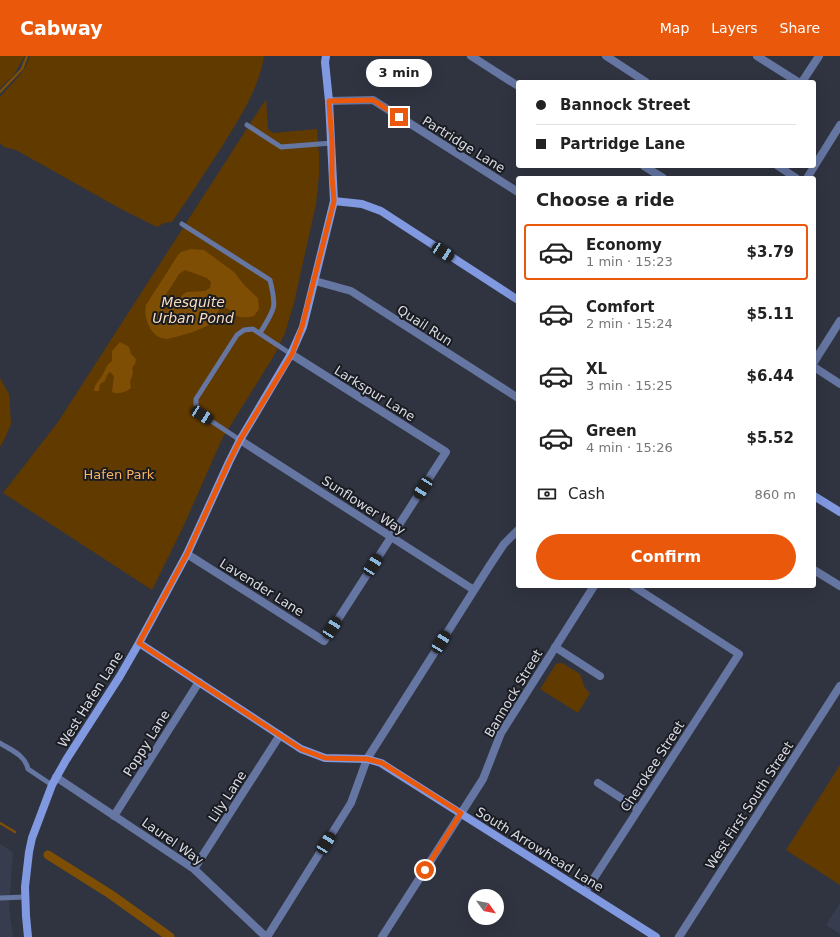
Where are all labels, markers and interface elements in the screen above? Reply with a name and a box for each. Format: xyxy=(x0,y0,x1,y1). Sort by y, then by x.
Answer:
text: Cabway xyxy=(20,17,103,39)
text: Map xyxy=(660,20,689,36)
text: Layers xyxy=(711,20,758,36)
text: Share xyxy=(780,20,820,36)
callout: 3 min xyxy=(366,59,432,87)
text: 3 min xyxy=(379,65,419,80)
text: Bannock Street xyxy=(560,96,690,114)
route end xyxy=(390,108,408,126)
street label: Partridge Lane xyxy=(420,113,508,176)
text: Partridge Lane xyxy=(560,135,685,153)
text: Choose a ride xyxy=(536,189,675,210)
icon: car xyxy=(538,234,574,270)
text: Economy xyxy=(586,236,662,254)
car xyxy=(430,240,456,264)
text: $3.79 xyxy=(747,243,794,261)
text: 1 min · 15:23 xyxy=(586,254,673,269)
water label: Mesquite Urban Pond xyxy=(152,294,234,326)
icon: car xyxy=(538,296,574,332)
text: Comfort xyxy=(586,298,654,316)
street label: Quail Run xyxy=(394,302,455,349)
text: $5.11 xyxy=(747,305,794,323)
text: 2 min · 15:24 xyxy=(586,316,673,331)
icon: car xyxy=(538,358,574,394)
text: XL xyxy=(586,360,607,378)
street label: Larkspur Lane xyxy=(332,363,418,424)
text: $6.44 xyxy=(747,367,794,385)
text: 3 min · 15:25 xyxy=(586,378,673,393)
car xyxy=(189,403,215,427)
icon: car xyxy=(538,420,574,456)
text: Green xyxy=(586,422,637,440)
text: $5.52 xyxy=(747,429,794,447)
text: 4 min · 15:26 xyxy=(586,440,673,455)
park label: Hafen Park xyxy=(84,467,155,482)
street label: Sunflower Way xyxy=(319,473,409,538)
car xyxy=(411,475,435,501)
icon: cash xyxy=(536,483,558,505)
text: Cash xyxy=(568,485,605,503)
text: 860 m xyxy=(754,487,796,502)
button: Confirm xyxy=(536,534,796,580)
car xyxy=(361,552,385,578)
street label: Lavender Lane xyxy=(217,556,307,619)
car xyxy=(320,615,344,641)
car xyxy=(430,629,452,655)
street label: Bannock Street xyxy=(481,647,546,740)
street label: West Hafen Lane xyxy=(55,649,126,750)
street label: Poppy Lane xyxy=(120,707,173,779)
street label: Cherokee Street xyxy=(618,718,687,814)
street label: West First South Street xyxy=(703,739,796,872)
street label: Lily Lane xyxy=(205,768,249,825)
street label: South Arrowhead Lane xyxy=(473,804,606,895)
street label: Laurel Way xyxy=(139,815,207,868)
car xyxy=(315,830,337,856)
route start xyxy=(416,861,434,879)
north arrow xyxy=(468,889,504,925)
map controls xyxy=(468,889,504,925)

